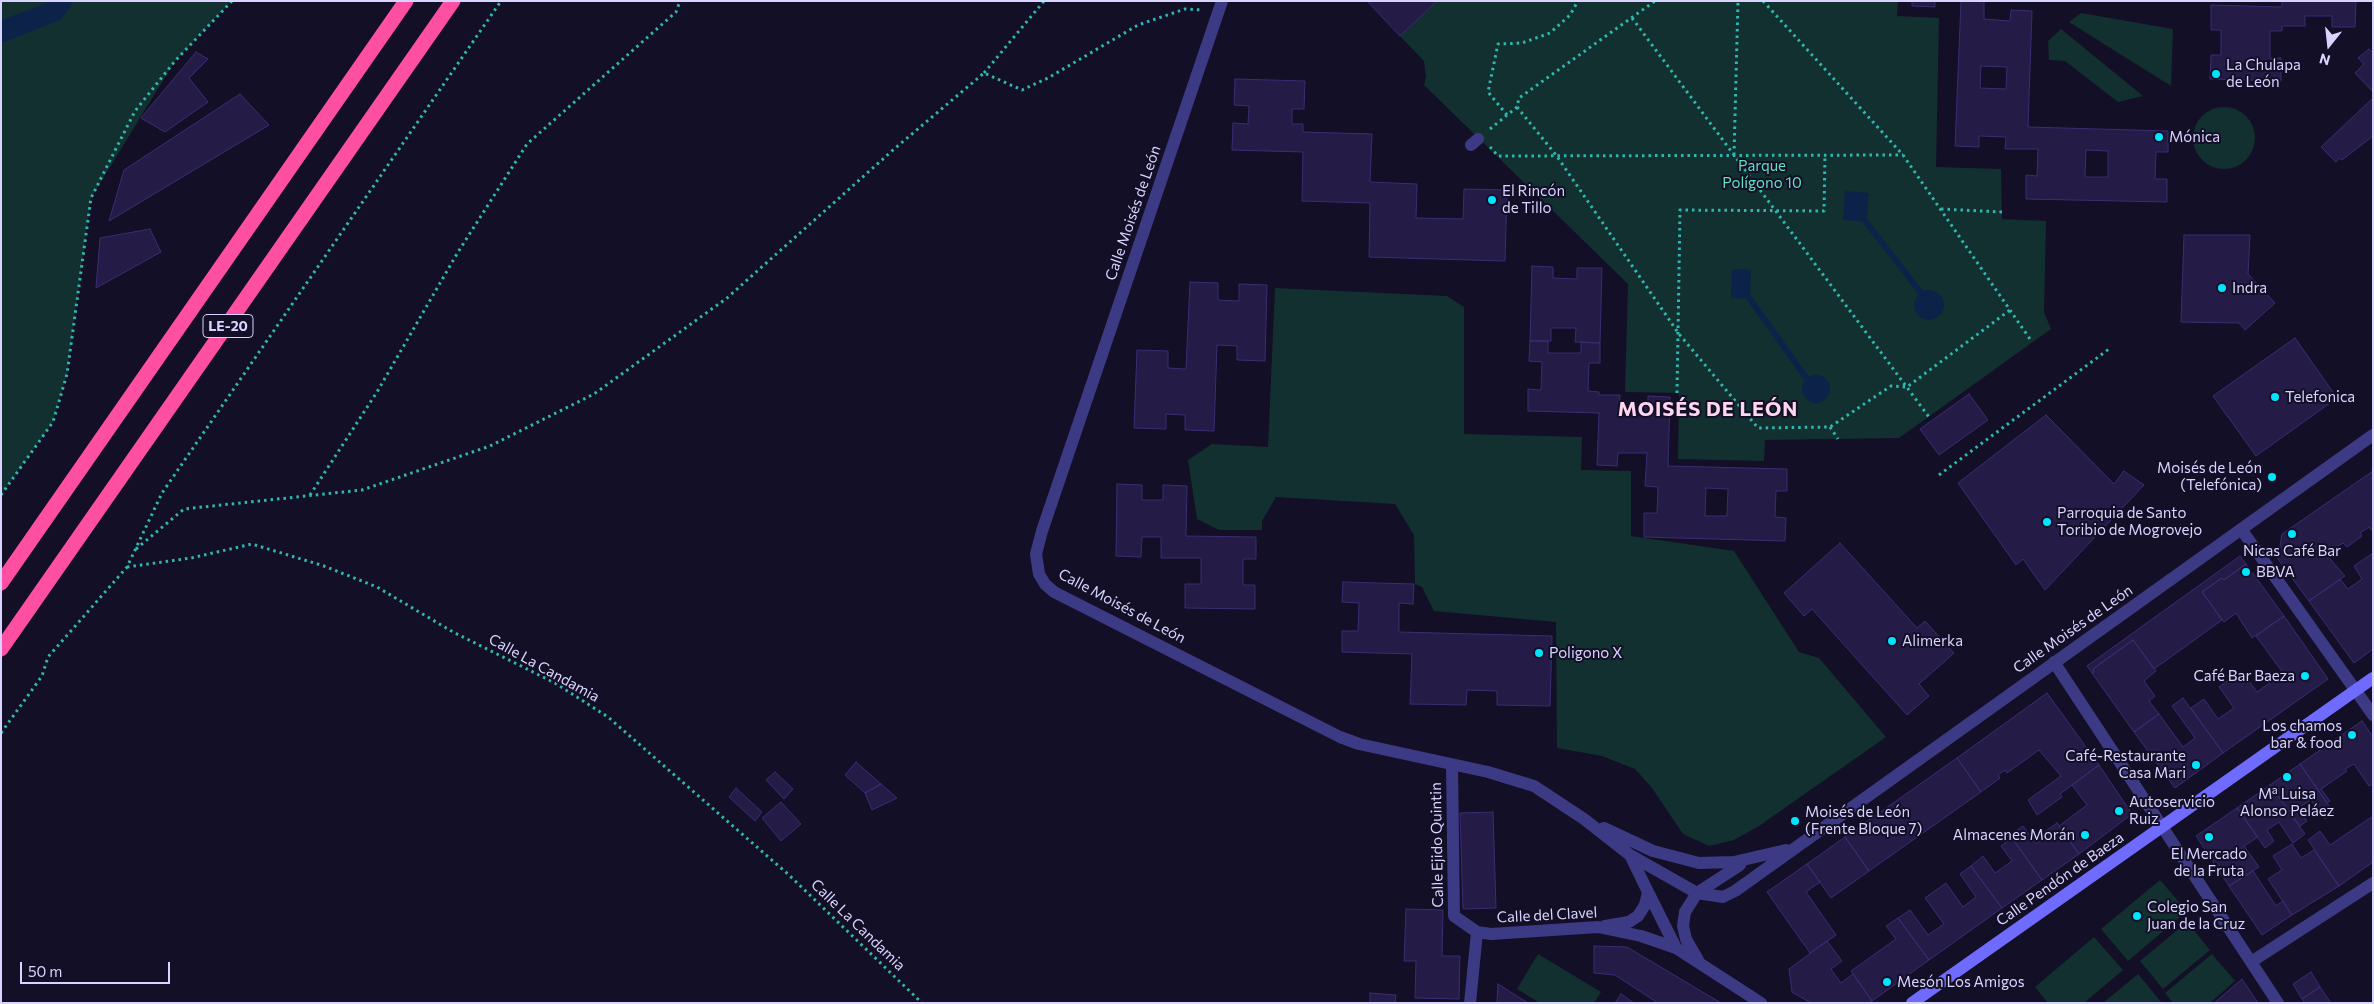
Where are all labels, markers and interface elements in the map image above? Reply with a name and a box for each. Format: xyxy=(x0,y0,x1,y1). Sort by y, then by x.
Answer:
north arrow xyxy=(2304,20,2354,70)
text: N xyxy=(2317,50,2332,70)
place label: La Chulapa de León xyxy=(2226,56,2301,91)
marker: La Chulapa de León xyxy=(2210,68,2222,80)
place label: Mónica xyxy=(2169,128,2220,146)
marker: Mónica xyxy=(2153,131,2165,143)
street label: Calle Moisés de León xyxy=(1101,143,1165,283)
park label: Parque Polígono 10 xyxy=(1722,157,1802,192)
place label: El Rincón de Tillo xyxy=(1502,182,1565,217)
marker: El Rincón de Tillo xyxy=(1486,194,1498,206)
place label: Indra xyxy=(2232,279,2267,297)
marker: Indra xyxy=(2216,282,2228,294)
road number: LE-20 xyxy=(203,314,253,338)
place label: Telefonica xyxy=(2285,388,2355,406)
marker: Telefonica xyxy=(2269,391,2281,403)
district label: MOISÉS DE LEÓN xyxy=(1616,397,1800,421)
place label: Moisés de León (Telefónica) xyxy=(2157,459,2262,494)
marker: Moisés de León (Telefónica) xyxy=(2266,471,2278,483)
place label: Parroquia de Santo Toribio de Mogrovejo xyxy=(2057,504,2202,539)
marker: Parroquia de Santo Toribio de Mogrovejo xyxy=(2041,516,2053,528)
marker: Nicas Café Bar xyxy=(2286,528,2298,540)
place label: Nicas Café Bar xyxy=(2243,542,2341,560)
place label: BBVA xyxy=(2256,563,2295,581)
street label: Calle Moisés de León xyxy=(1055,565,1189,647)
marker: BBVA xyxy=(2240,566,2252,578)
street label: Calle Moisés de León xyxy=(2010,581,2136,677)
street label: Calle La Candamia xyxy=(485,630,603,706)
place label: Alimerka xyxy=(1902,632,1963,650)
marker: Alimerka xyxy=(1886,635,1898,647)
place label: Poligono X xyxy=(1549,644,1622,662)
marker: Poligono X xyxy=(1533,647,1545,659)
place label: Café Bar Baeza xyxy=(2193,667,2295,685)
marker: Café Bar Baeza xyxy=(2299,670,2311,682)
place label: Los chamos bar & food xyxy=(2262,717,2342,752)
marker: Los chamos bar & food xyxy=(2346,729,2358,741)
place label: Café-Restaurante Casa Mari xyxy=(2065,747,2186,782)
marker: Café-Restaurante Casa Mari xyxy=(2190,759,2202,771)
marker: Mª Luisa Alonso Peláez xyxy=(2281,771,2293,783)
street label: Calle Ejido Quintin xyxy=(1427,782,1447,908)
place label: Mª Luisa Alonso Peláez xyxy=(2240,785,2334,820)
place label: Autoservicio Ruiz xyxy=(2129,793,2215,828)
place label: Moisés de León (Frente Bloque 7) xyxy=(1805,803,1922,838)
marker: Autoservicio Ruiz xyxy=(2113,805,2125,817)
marker: Moisés de León (Frente Bloque 7) xyxy=(1789,815,1801,827)
place label: Almacenes Morán xyxy=(1953,826,2075,844)
street label: Calle Pendón de Baeza xyxy=(1993,828,2127,930)
marker: Almacenes Morán xyxy=(2079,829,2091,841)
marker: El Mercado de la Fruta xyxy=(2203,831,2215,843)
place label: El Mercado de la Fruta xyxy=(2171,845,2247,880)
street label: Calle La Candamia xyxy=(807,876,909,974)
place label: Colegio San Juan de la Cruz xyxy=(2147,898,2245,933)
street label: Calle del Clavel xyxy=(1496,903,1598,927)
marker: Colegio San Juan de la Cruz xyxy=(2131,910,2143,922)
scale bar xyxy=(22,952,172,984)
text: 50 m xyxy=(28,962,62,980)
place label: Mesón Los Amigos xyxy=(1897,973,2024,991)
marker: Mesón Los Amigos xyxy=(1881,976,1893,988)

